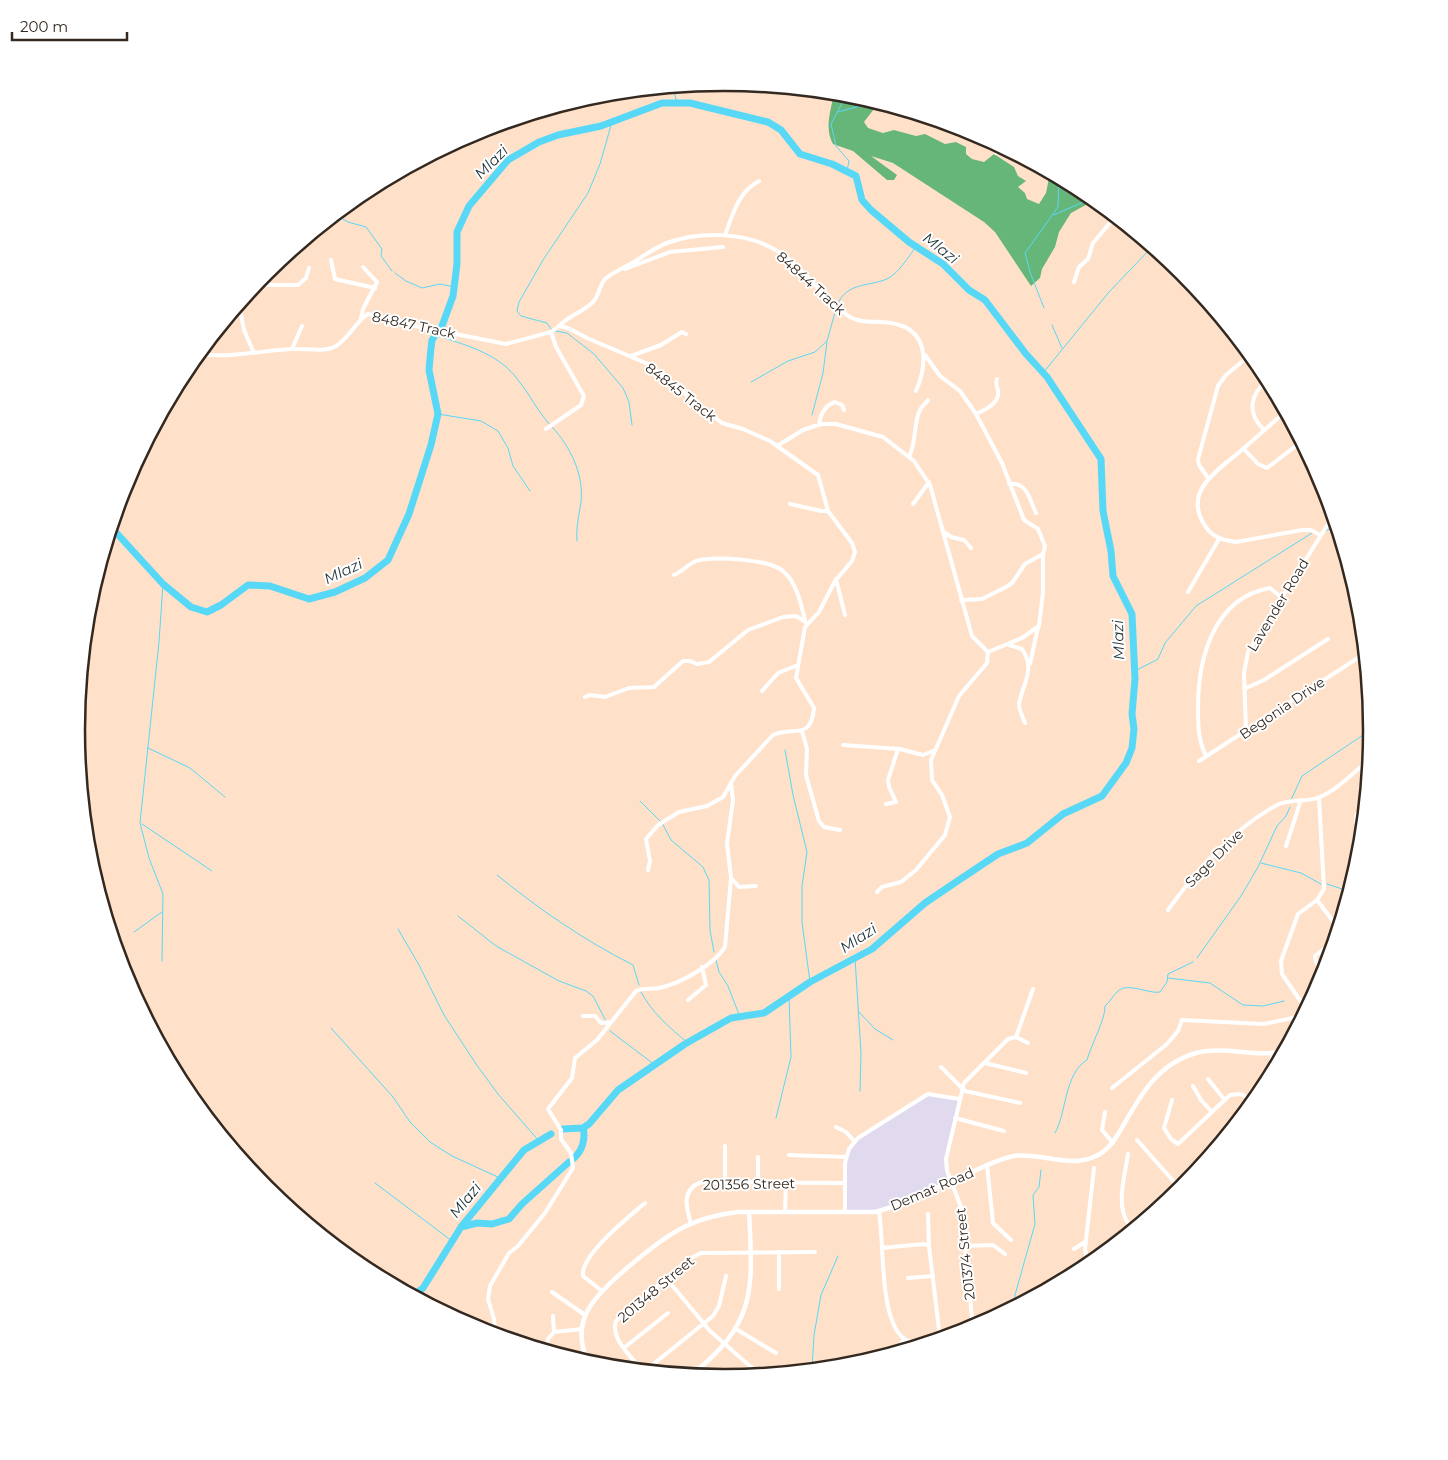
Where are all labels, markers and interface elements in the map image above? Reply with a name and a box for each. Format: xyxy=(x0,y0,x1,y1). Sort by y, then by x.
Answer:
scale bar xyxy=(12,10,128,42)
text: 200 m xyxy=(20,17,68,36)
water label: Mlazi xyxy=(470,140,513,183)
water label: Mlazi xyxy=(919,228,963,268)
street label: 84844 Track xyxy=(773,247,850,319)
street label: 84847 Track xyxy=(371,307,458,343)
street label: 84845 Track xyxy=(642,359,721,426)
water label: Mlazi xyxy=(321,553,366,588)
street label: Lavender Road xyxy=(1243,555,1313,655)
water label: Mlazi xyxy=(1108,619,1128,660)
street label: Begonia Drive xyxy=(1236,673,1328,743)
street label: Sage Drive xyxy=(1181,825,1247,891)
water label: Mlazi xyxy=(836,919,881,957)
street label: Demat Road xyxy=(887,1163,977,1215)
street label: 201356 Street xyxy=(703,1174,796,1194)
water label: Mlazi xyxy=(445,1178,486,1222)
street label: 201374 Street xyxy=(951,1207,979,1301)
street label: 201348 Street xyxy=(614,1252,698,1326)

